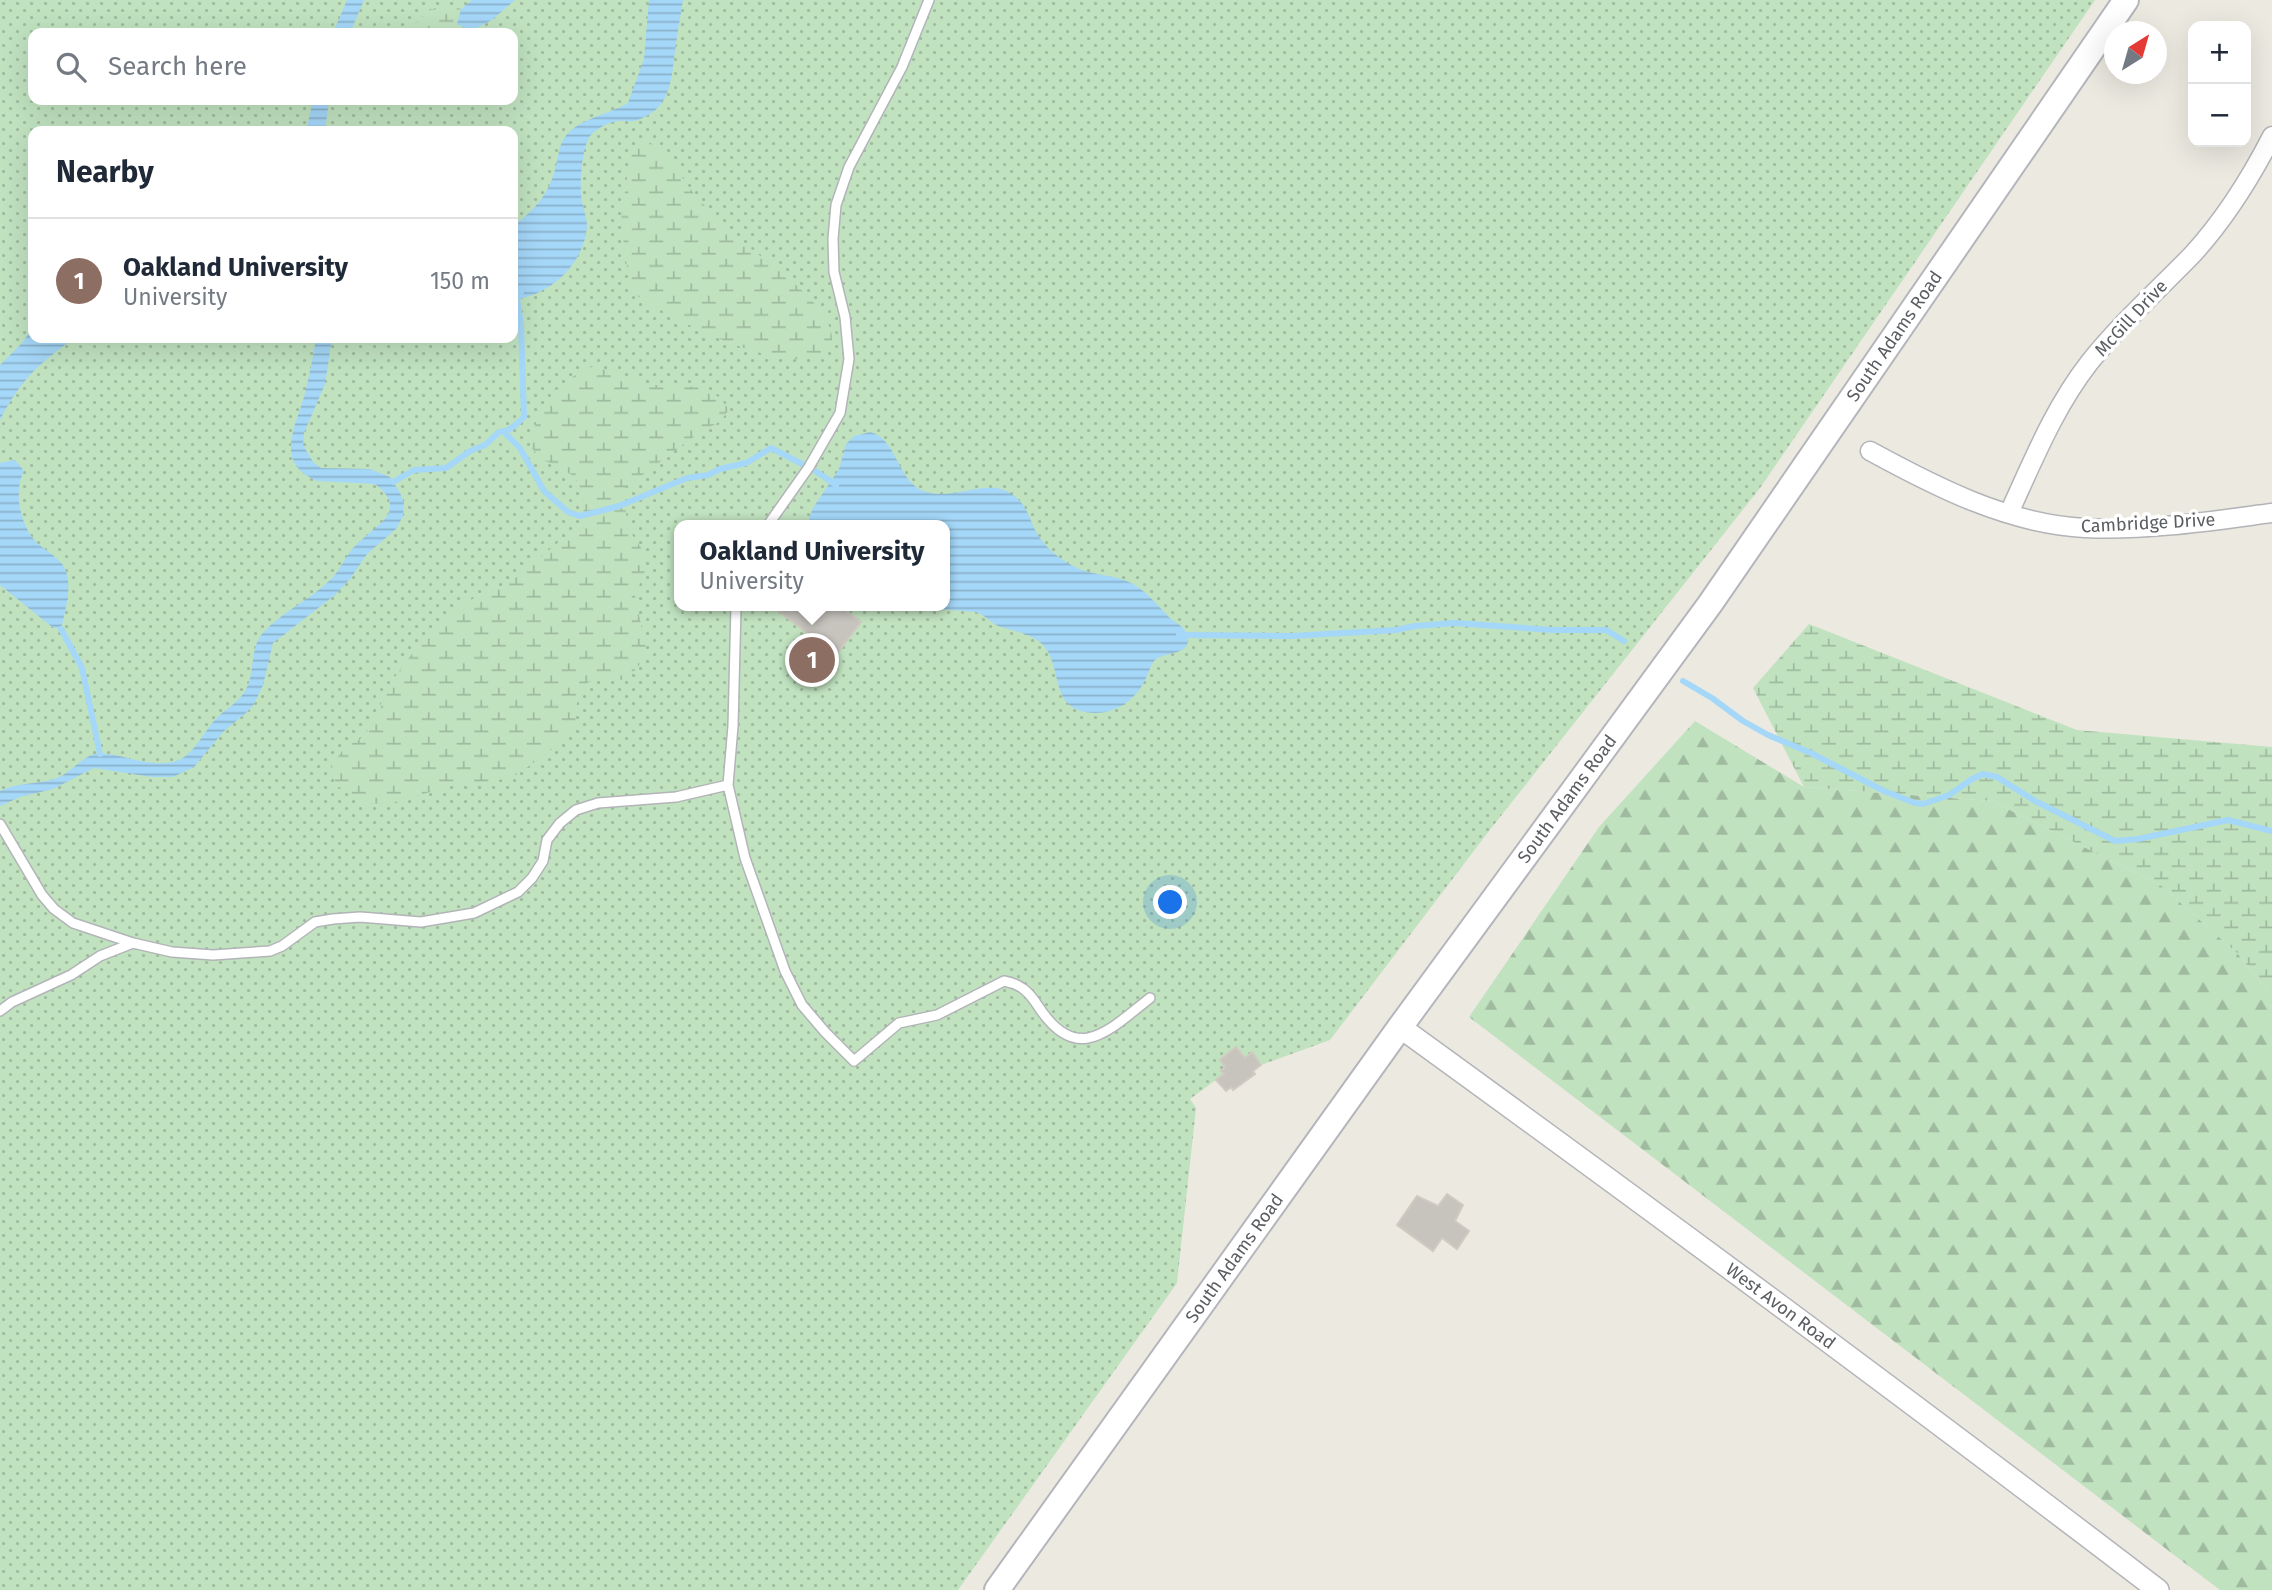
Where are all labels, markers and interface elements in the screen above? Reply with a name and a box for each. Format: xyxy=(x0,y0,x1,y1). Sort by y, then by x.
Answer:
north arrow xyxy=(2104,21,2167,84)
map controls xyxy=(2188,21,2251,147)
button: + xyxy=(2188,21,2251,84)
search box xyxy=(28,28,518,105)
icon: search xyxy=(52,48,90,86)
text: Search here xyxy=(108,51,247,82)
button: − xyxy=(2188,84,2251,147)
text: Nearby xyxy=(56,154,154,190)
text: Oakland University xyxy=(123,252,348,283)
text: 1 xyxy=(74,267,84,295)
text: 150 m xyxy=(430,267,490,295)
street label: South Adams Road xyxy=(1842,267,1947,406)
street label: McGill Drive xyxy=(2090,275,2172,361)
text: University xyxy=(123,283,227,311)
street label: Cambridge Drive xyxy=(2080,508,2216,538)
popup xyxy=(674,520,950,611)
text: Oakland University xyxy=(699,536,925,567)
text: University xyxy=(699,567,804,595)
pin: 1 xyxy=(789,634,835,686)
street label: South Adams Road xyxy=(1513,731,1621,868)
your location xyxy=(1153,885,1187,919)
street label: South Adams Road xyxy=(1181,1189,1288,1327)
street label: West Avon Road xyxy=(1722,1258,1840,1354)

